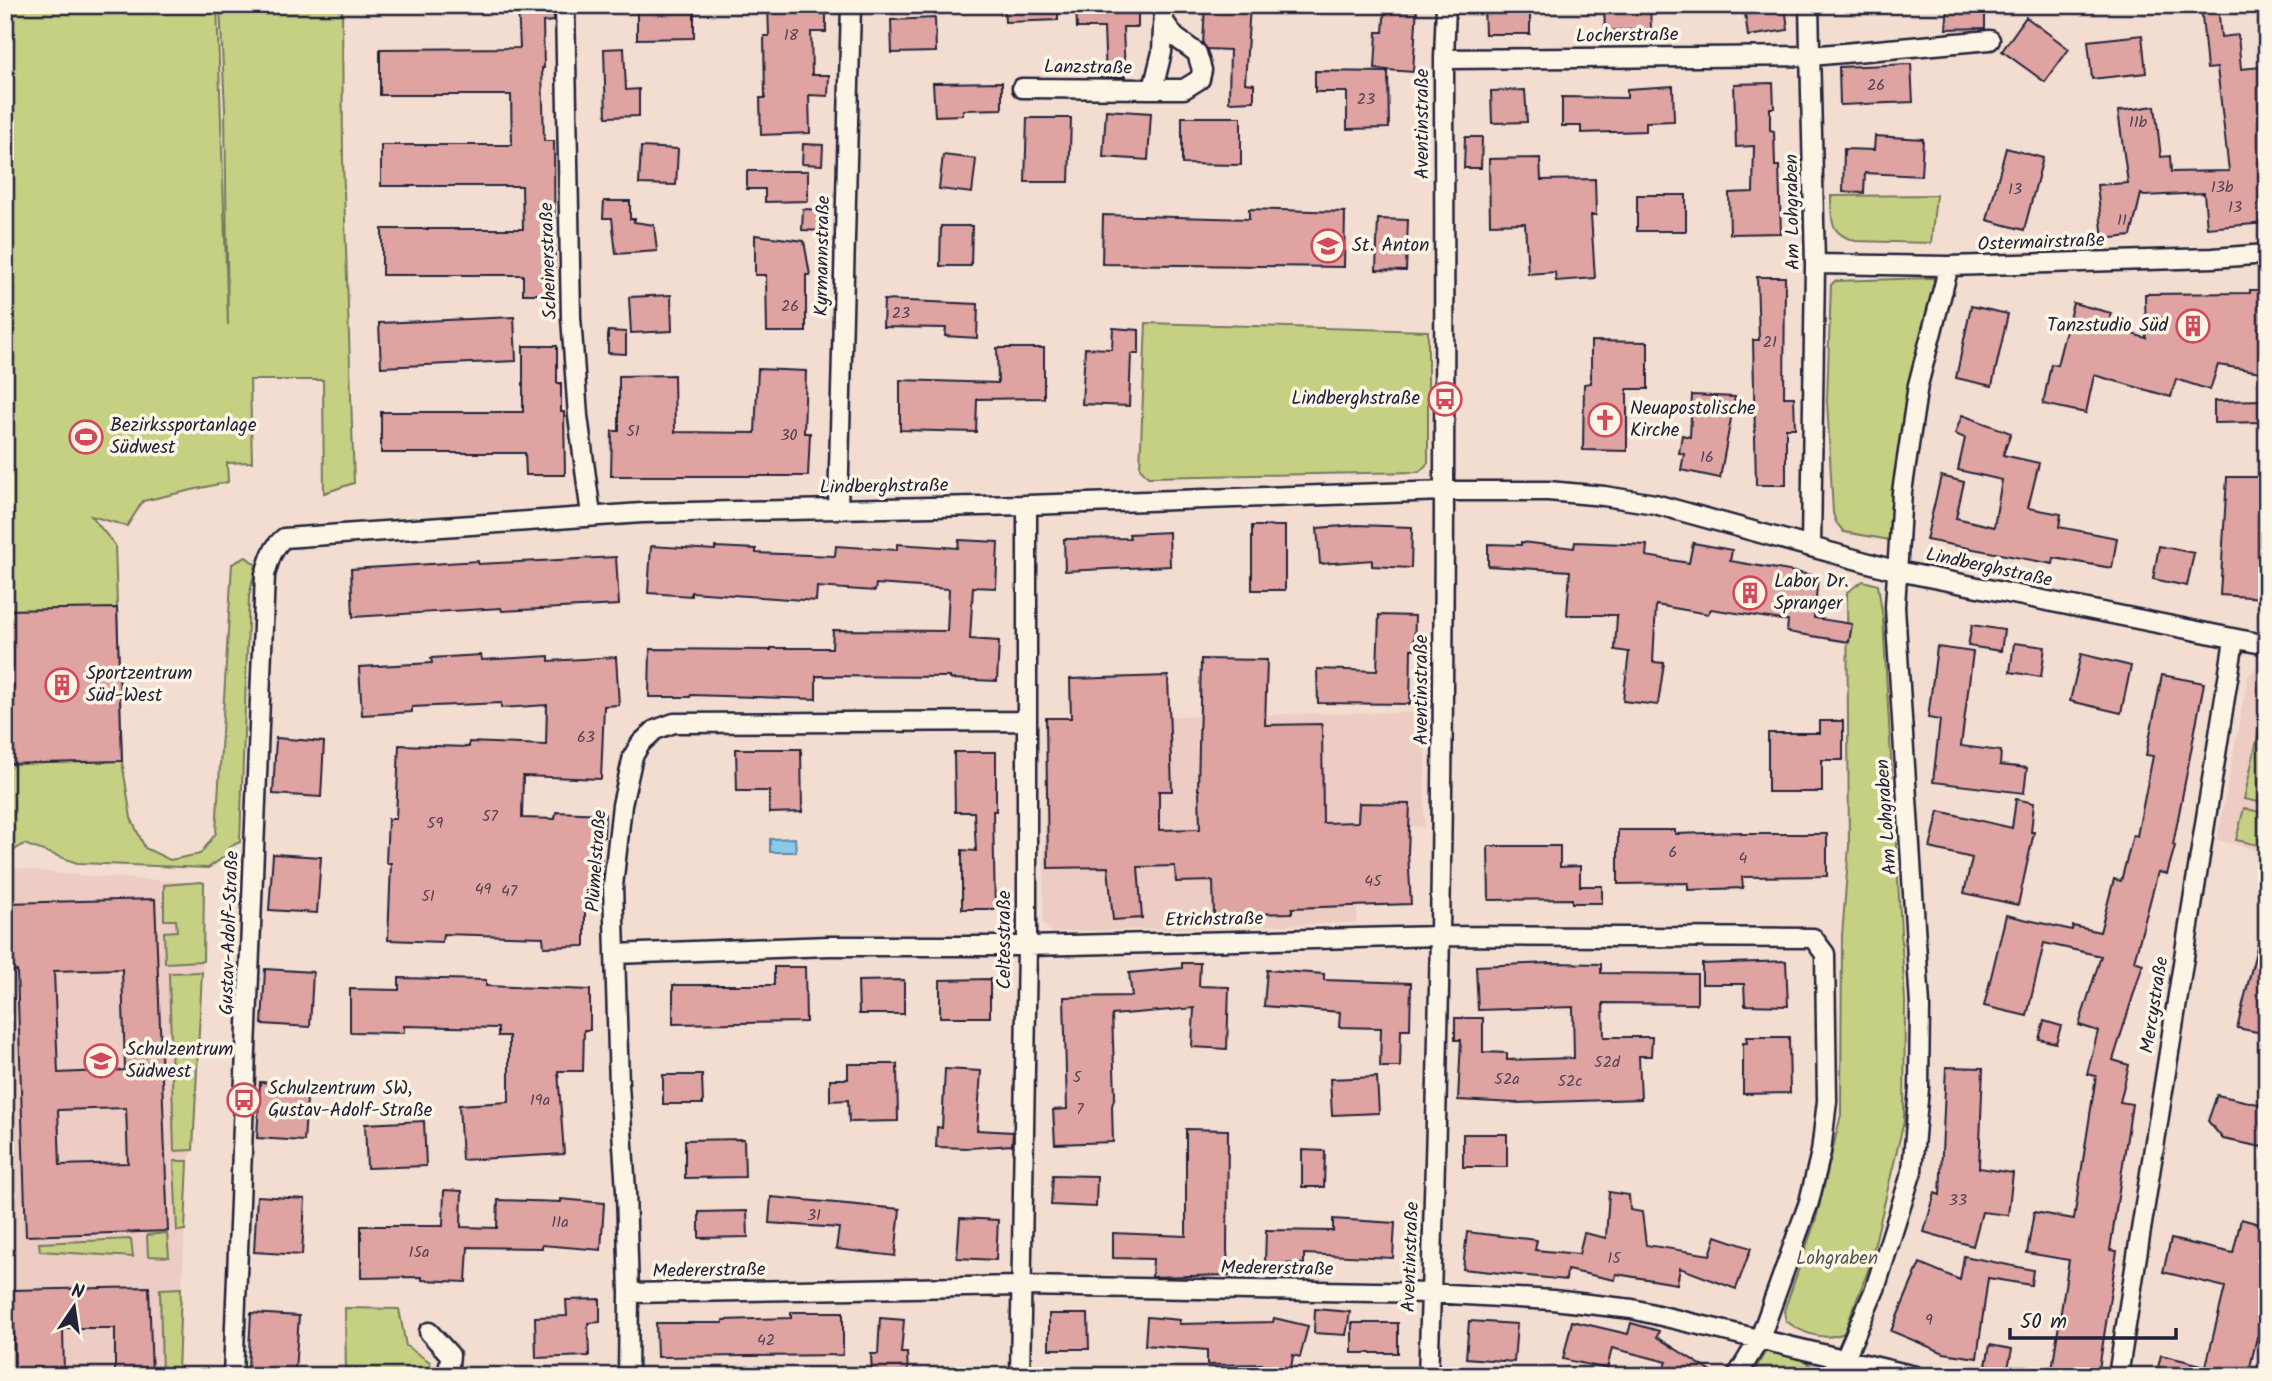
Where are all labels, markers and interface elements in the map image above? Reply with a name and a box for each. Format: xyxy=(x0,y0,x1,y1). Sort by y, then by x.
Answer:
street label: Locherstraße xyxy=(1575,20,1679,52)
house number: 18 xyxy=(784,23,799,48)
street label: Lanzstraße xyxy=(1044,52,1133,84)
street label: Aventinstraße xyxy=(1408,68,1438,179)
house number: 26 xyxy=(1867,73,1885,98)
house number: 23 xyxy=(1357,87,1375,112)
house number: 11b xyxy=(2129,110,2148,135)
street label: Am Lohgraben xyxy=(1777,154,1809,270)
house number: 13b xyxy=(2211,175,2234,200)
house number: 13 xyxy=(2008,177,2022,202)
street label: Kyrmannstraße xyxy=(807,195,839,317)
house number: 13 xyxy=(2228,195,2242,220)
street label: Scheinerstraße xyxy=(532,202,566,320)
house number: 11 xyxy=(2117,208,2127,233)
street label: Ostermairstraße xyxy=(1977,226,2105,260)
school or university icon: St. Anton xyxy=(1309,227,1347,265)
place label: St. Anton xyxy=(1352,231,1429,261)
house number: 26 xyxy=(781,294,799,319)
house number: 23 xyxy=(892,301,910,326)
building icon: Tanzstudio Süd xyxy=(2174,307,2212,345)
place label: Tanzstudio Süd xyxy=(2047,311,2169,341)
house number: 21 xyxy=(1763,330,1777,355)
bus stop icon: Lindberghstraße xyxy=(1426,380,1464,418)
place label: Lindberghstraße xyxy=(1291,384,1420,414)
place label: Neuapostolische Kirche xyxy=(1630,394,1756,446)
church icon: Neuapostolische Kirche xyxy=(1586,401,1624,439)
place label: Bezirkssportanlage Südwest xyxy=(110,411,257,463)
sports icon: Bezirkssportanlage Südwest xyxy=(67,418,105,456)
house number: 51 xyxy=(626,419,640,444)
house number: 30 xyxy=(780,423,798,448)
house number: 16 xyxy=(1700,445,1714,470)
street label: Lindberghstraße xyxy=(819,471,949,503)
street label: Lindberghstraße xyxy=(1923,540,2056,596)
place label: Labor Dr. Spranger xyxy=(1774,567,1849,619)
building icon: Labor Dr. Spranger xyxy=(1731,574,1769,612)
street label: Aventinstraße xyxy=(1407,634,1437,745)
place label: Sportzentrum Süd-West xyxy=(86,659,192,711)
building icon: Sportzentrum Süd-West xyxy=(43,666,81,704)
house number: 63 xyxy=(577,725,595,750)
street label: Am Lohgraben xyxy=(1868,758,1906,876)
house number: 57 xyxy=(482,804,499,829)
street label: Plümelstraße xyxy=(578,808,616,913)
house number: 59 xyxy=(427,811,443,836)
house number: 6 xyxy=(1669,840,1677,865)
house number: 4 xyxy=(1739,846,1748,871)
street label: Gustav-Adolf-Straße xyxy=(212,850,248,1016)
house number: 45 xyxy=(1364,869,1383,894)
house number: 49 xyxy=(475,877,492,902)
house number: 47 xyxy=(501,879,518,904)
house number: 51 xyxy=(421,884,435,909)
street label: Celtesstraße xyxy=(990,890,1020,989)
street label: Etrichstraße xyxy=(1165,904,1264,936)
street label: Mercystraße xyxy=(2133,954,2178,1056)
place label: Schulzentrum Südwest xyxy=(126,1035,233,1087)
school or university icon: Schulzentrum Südwest xyxy=(82,1042,120,1080)
house number: 52d xyxy=(1594,1050,1621,1075)
house number: 5 xyxy=(1073,1065,1083,1090)
house number: 52a xyxy=(1494,1067,1520,1092)
house number: 52c xyxy=(1557,1069,1583,1094)
place label: Schulzentrum SW, Gustav-Adolf-Straße xyxy=(268,1074,433,1126)
bus stop icon: Schulzentrum SW, Gustav-Adolf-Straße xyxy=(225,1081,263,1119)
house number: 19a xyxy=(530,1088,550,1113)
house number: 7 xyxy=(1076,1097,1084,1122)
house number: 33 xyxy=(1949,1188,1967,1213)
street label: Aventinstraße xyxy=(1394,1201,1428,1313)
house number: 31 xyxy=(807,1203,821,1228)
house number: 11a xyxy=(551,1210,569,1235)
house number: 15a xyxy=(408,1240,430,1265)
park label: Lohgraben xyxy=(1796,1244,1878,1274)
house number: 15 xyxy=(1607,1246,1622,1271)
street label: Medererstraße xyxy=(1220,1253,1334,1285)
street label: Medererstraße xyxy=(652,1255,766,1287)
north arrow xyxy=(38,1272,108,1342)
text: N xyxy=(68,1276,87,1308)
scale bar xyxy=(2010,1297,2176,1341)
text: 50 m xyxy=(2020,1306,2067,1339)
house number: 9 xyxy=(1925,1308,1933,1333)
house number: 42 xyxy=(757,1328,775,1353)

